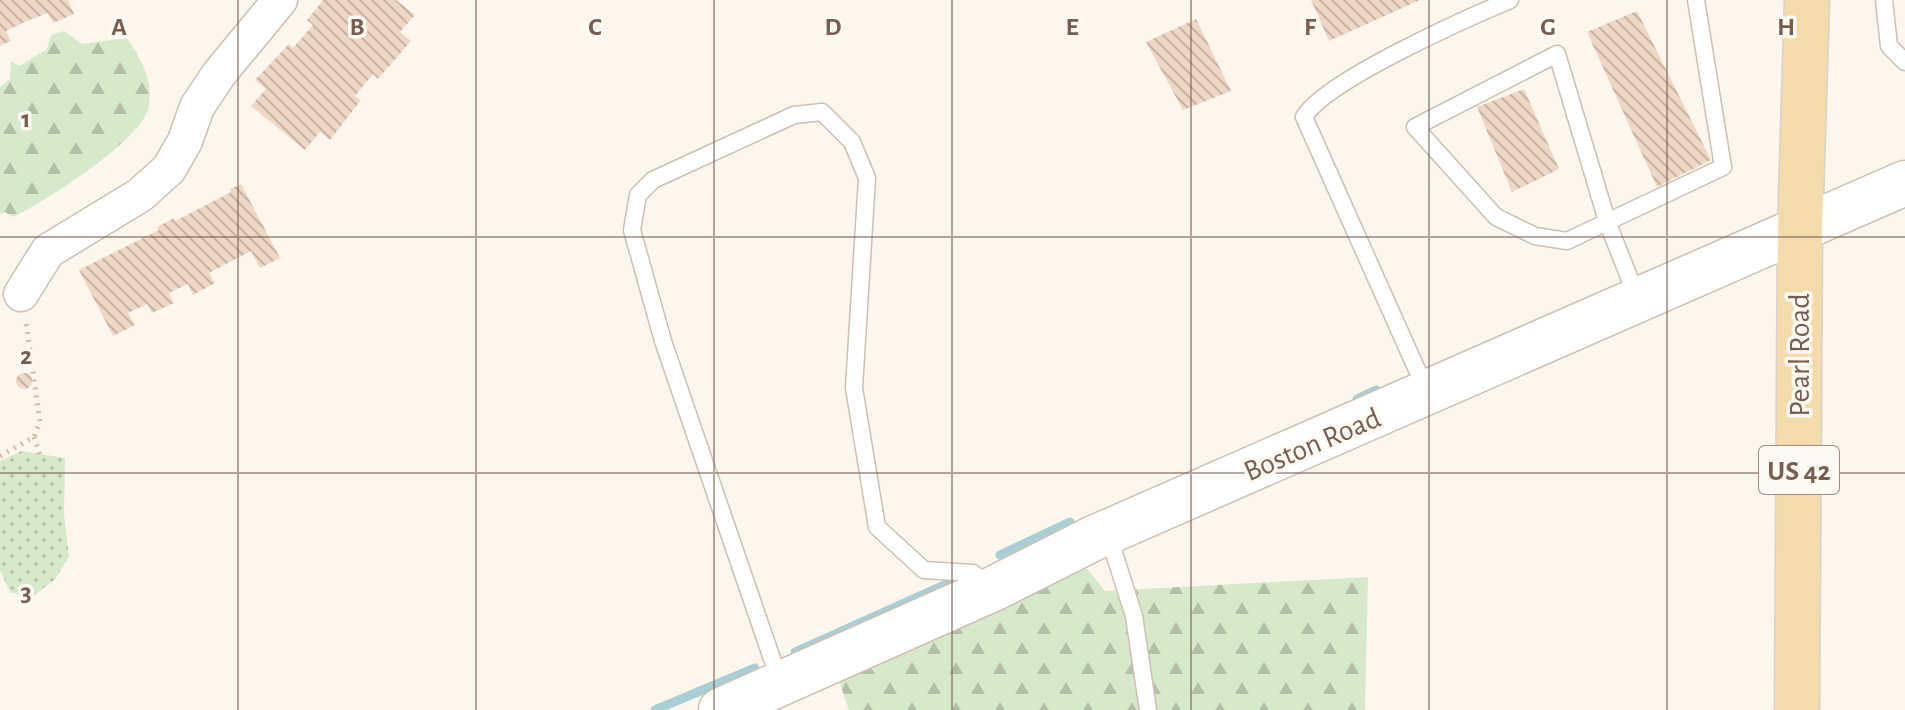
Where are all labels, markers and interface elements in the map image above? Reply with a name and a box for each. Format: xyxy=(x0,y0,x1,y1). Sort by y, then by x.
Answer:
text: A xyxy=(111,14,127,40)
text: B xyxy=(349,14,365,40)
text: C xyxy=(588,14,602,40)
text: D xyxy=(824,14,842,40)
text: E xyxy=(1065,14,1079,40)
text: F xyxy=(1304,14,1317,40)
text: G xyxy=(1540,14,1556,40)
text: H xyxy=(1777,14,1795,40)
text: 1 xyxy=(21,106,31,132)
street label: Pearl Road xyxy=(1785,293,1815,417)
text: 2 xyxy=(20,343,32,369)
street label: Boston Road xyxy=(1240,403,1385,487)
road number: US 42 xyxy=(1759,446,1839,494)
text: 3 xyxy=(20,580,32,606)

